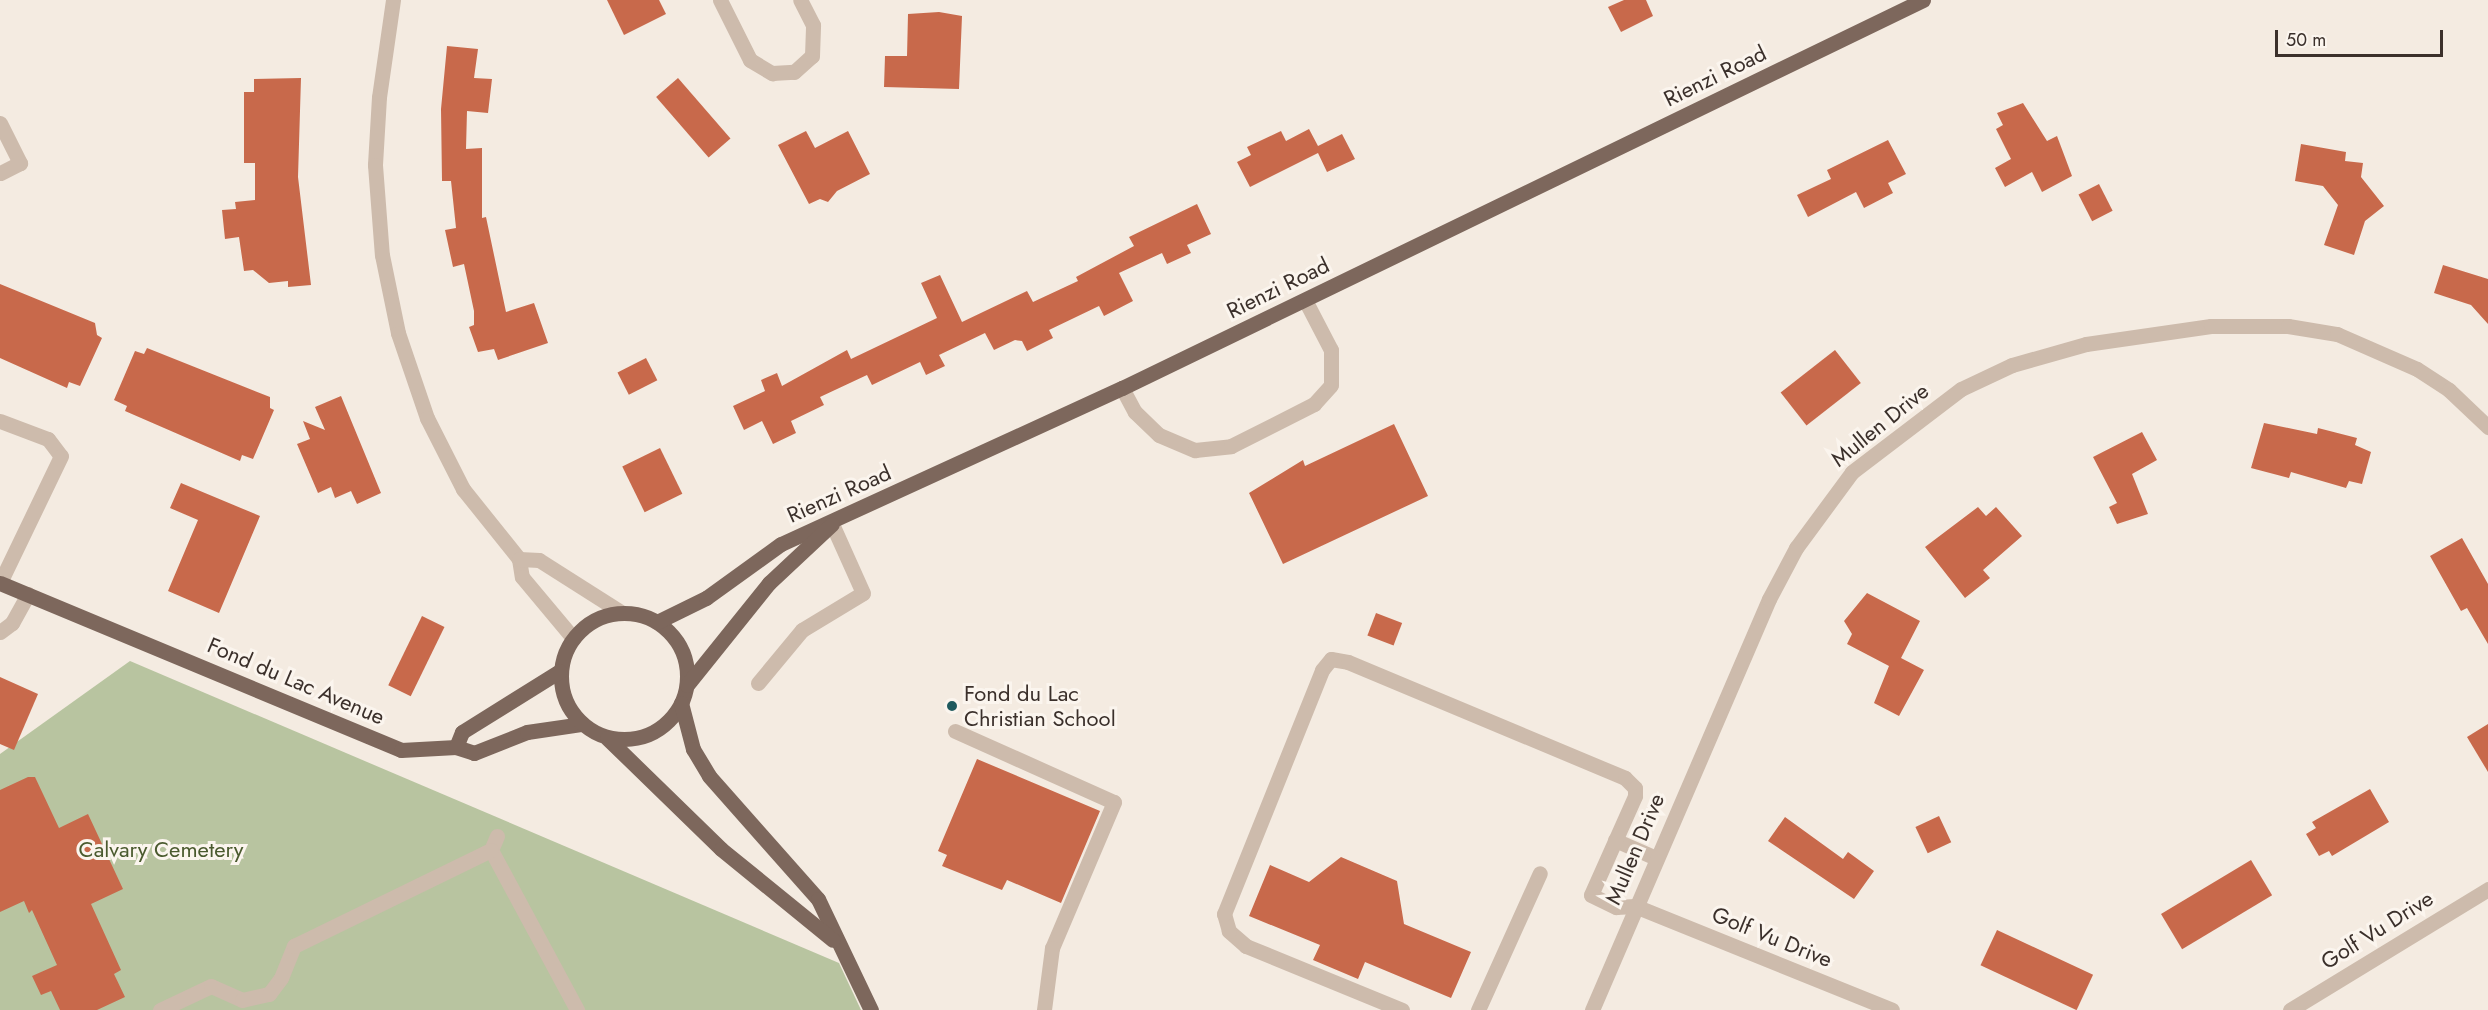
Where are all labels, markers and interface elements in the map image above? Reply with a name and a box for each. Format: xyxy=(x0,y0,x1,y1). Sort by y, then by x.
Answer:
scale bar xyxy=(2278,18,2446,56)
text: 50 m xyxy=(2286,27,2326,53)
street label: Rienzi Road xyxy=(1659,40,1771,112)
street label: Rienzi Road xyxy=(1222,252,1334,324)
street label: Mullen Drive xyxy=(1826,378,1934,472)
street label: Rienzi Road xyxy=(783,459,895,529)
street label: Fond du Lac Avenue xyxy=(203,632,389,730)
place label: Fond du Lac Christian School xyxy=(964,680,1116,732)
marker: Fond du Lac Christian School xyxy=(945,699,959,713)
street label: Mullen Drive xyxy=(1600,790,1670,908)
park label: Calvary Cemetery xyxy=(79,837,243,863)
street label: Golf Vu Drive xyxy=(2316,885,2438,975)
street label: Golf Vu Drive xyxy=(1708,901,1836,973)

